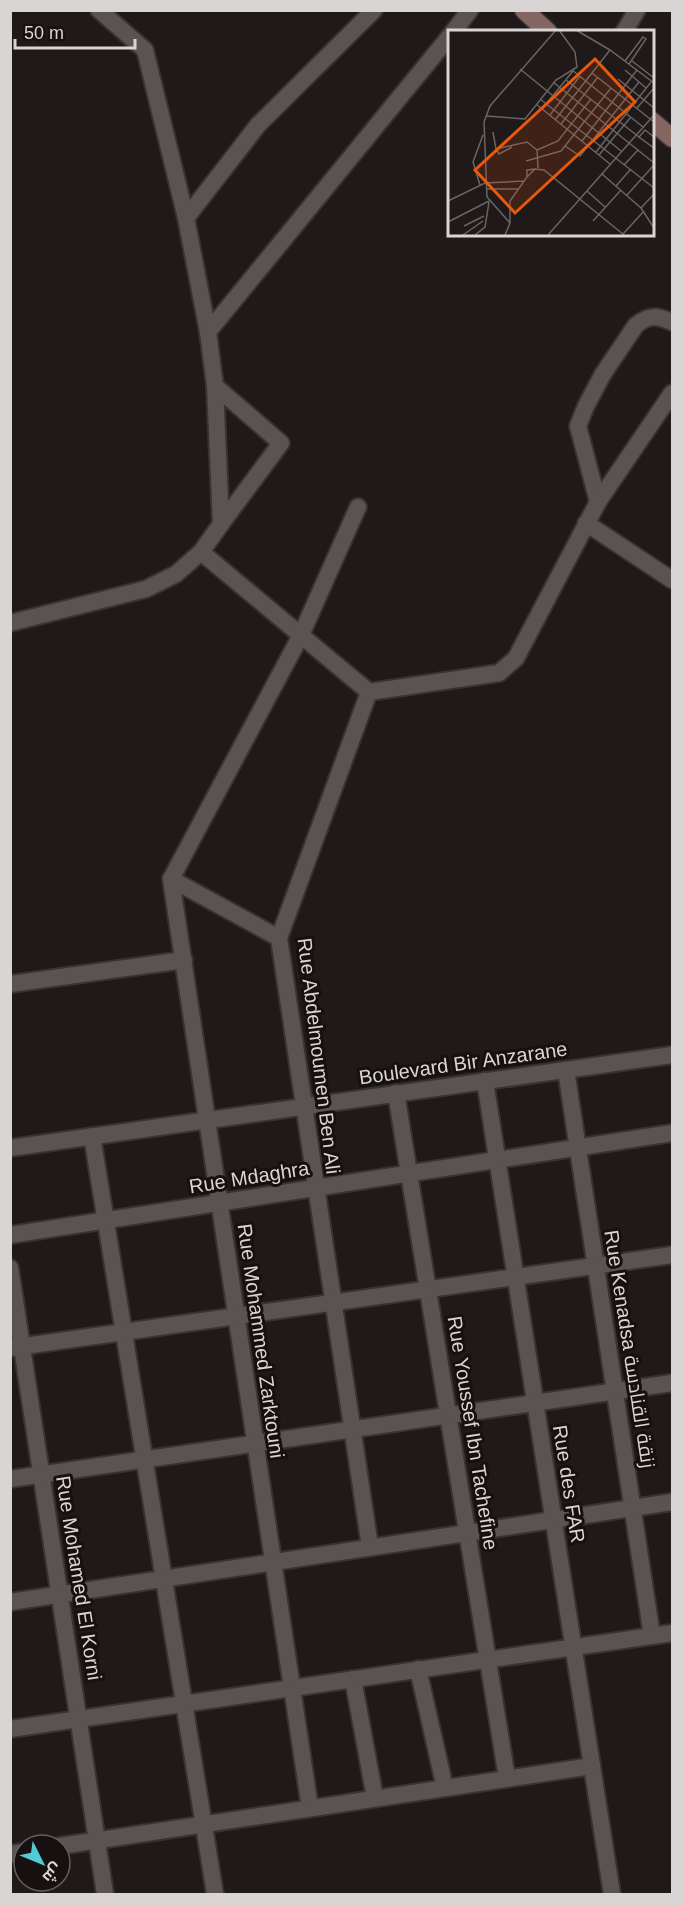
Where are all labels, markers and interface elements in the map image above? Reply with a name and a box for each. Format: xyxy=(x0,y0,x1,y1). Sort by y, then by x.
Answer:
scale bar xyxy=(15,12,135,50)
text: 50 m xyxy=(24,23,64,43)
inset map xyxy=(448,30,653,236)
street label: Rue Abdelmoumen Ben Ali xyxy=(294,937,344,1175)
street label: Boulevard Bir Anzarane xyxy=(357,1037,569,1089)
street label: Rue Mdaghra xyxy=(187,1157,311,1197)
street label: Rue Mohammed Zarktouni xyxy=(234,1222,288,1460)
street label: Rue Kenadsa زنقة القنادسة xyxy=(599,1229,660,1470)
street label: Rue Youssef Ibn Tachefine xyxy=(444,1314,502,1552)
street label: Rue des FAR xyxy=(549,1424,589,1544)
street label: Rue Mohamed El Korni xyxy=(52,1474,106,1682)
north arrow xyxy=(12,1833,72,1893)
text: ش xyxy=(39,1859,66,1886)

